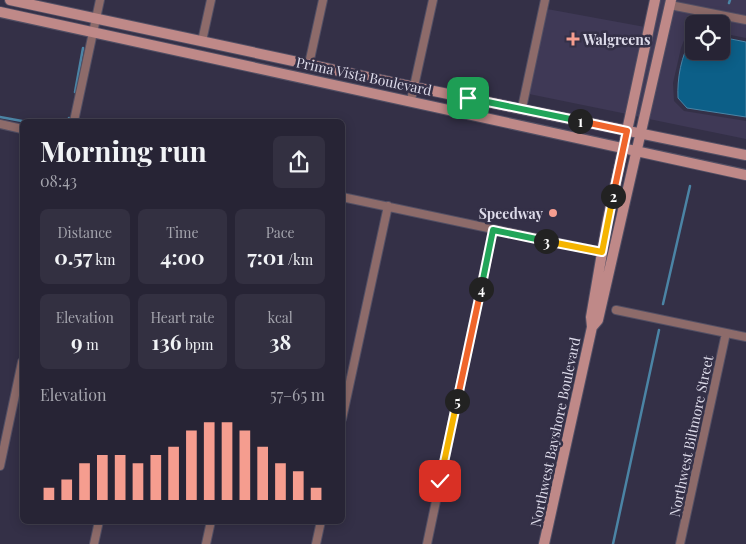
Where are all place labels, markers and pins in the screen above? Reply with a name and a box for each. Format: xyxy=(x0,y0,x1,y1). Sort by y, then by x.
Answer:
place label: Walgreens xyxy=(582,30,650,49)
marker: Walgreens xyxy=(567,33,579,45)
pin xyxy=(447,77,489,119)
pin: 1 xyxy=(568,108,592,134)
pin: 2 xyxy=(600,184,626,208)
place label: Speedway xyxy=(479,204,544,223)
marker: Speedway xyxy=(547,207,559,219)
pin: 3 xyxy=(534,228,558,254)
pin: 4 xyxy=(468,276,494,302)
pin: 5 xyxy=(444,388,470,414)
pin xyxy=(419,460,461,502)

